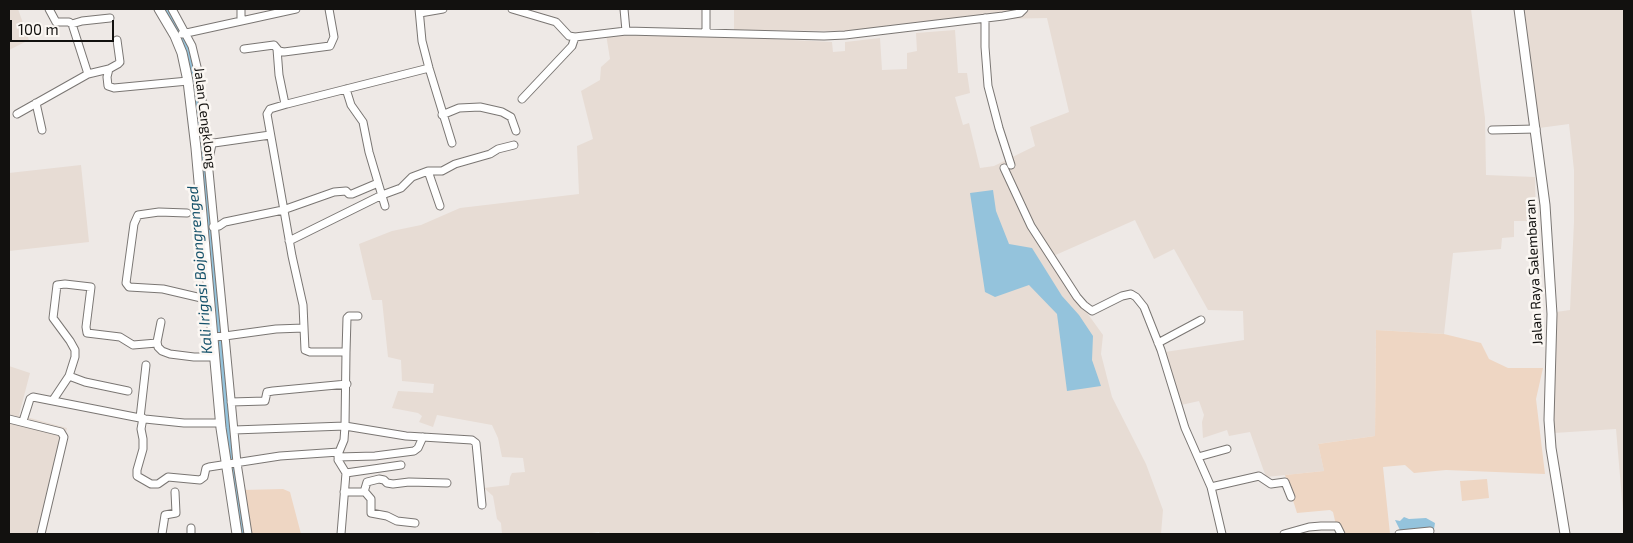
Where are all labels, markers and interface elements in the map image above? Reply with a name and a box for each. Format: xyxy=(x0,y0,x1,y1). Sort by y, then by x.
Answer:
scale bar xyxy=(12,10,116,42)
text: 100 m xyxy=(18,20,59,38)
street label: Jalan Cengklong xyxy=(190,66,220,170)
water label: Kali Irigasi Bojongrenged xyxy=(184,185,216,355)
street label: Jalan Raya Salembaran xyxy=(1522,198,1546,346)

